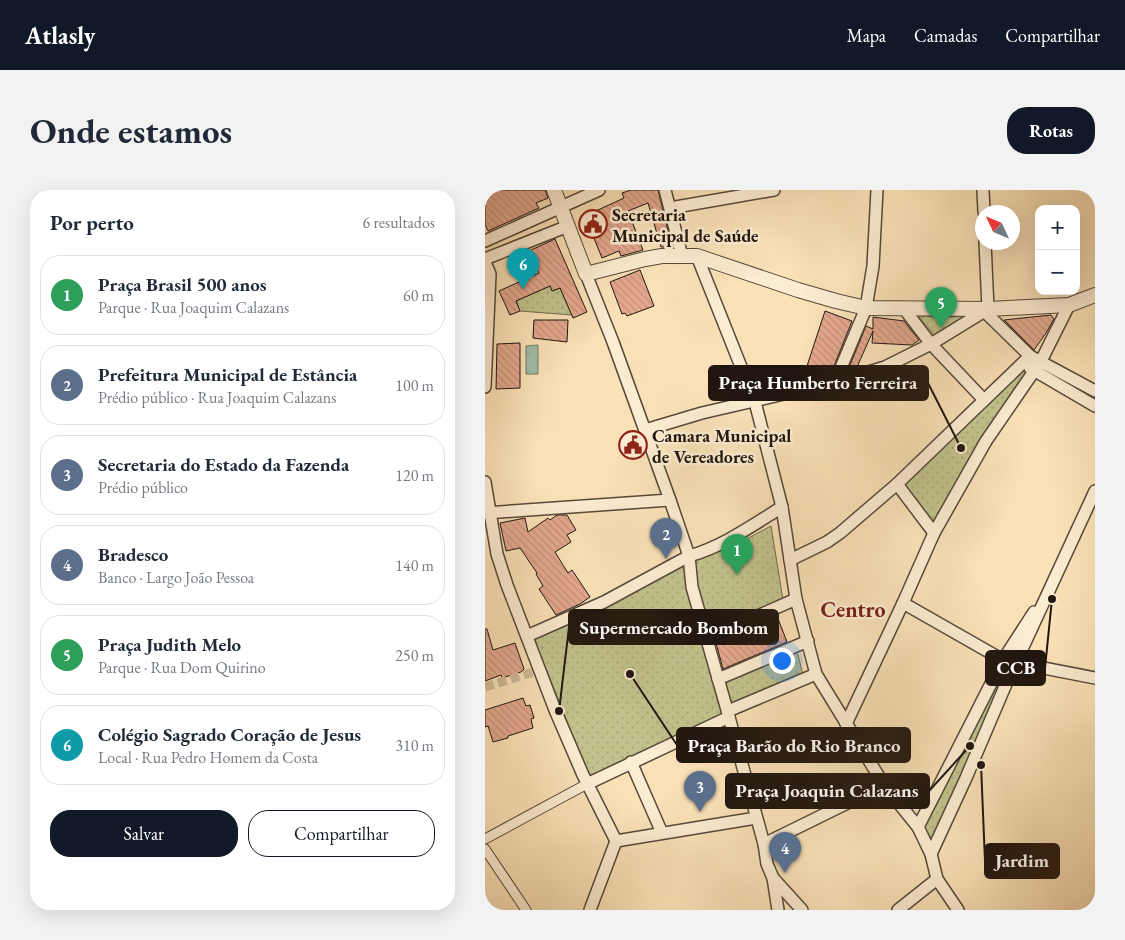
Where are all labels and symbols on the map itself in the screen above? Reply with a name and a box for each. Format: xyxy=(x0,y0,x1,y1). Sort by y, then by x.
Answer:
place label: Secretaria Municipal de Saúde xyxy=(612,203,759,247)
north arrow xyxy=(975,205,1020,250)
public building icon: Secretaria Municipal de Saúde xyxy=(578,209,608,239)
pin: 6 xyxy=(507,248,539,289)
pin: 5 xyxy=(925,287,957,328)
callout: Praça Humberto Ferreira xyxy=(709,366,928,400)
text: Praça Humberto Ferreira xyxy=(719,370,918,395)
place label: Camara Municipal de Vereadores xyxy=(652,424,792,468)
public building icon: Camara Municipal de Vereadores xyxy=(618,430,648,460)
pin: 2 xyxy=(650,518,682,559)
pin: 1 xyxy=(721,534,753,575)
district label: Centro xyxy=(820,595,886,624)
callout: Supermercado Bombom xyxy=(569,610,778,644)
text: Supermercado Bombom xyxy=(580,615,769,640)
your location xyxy=(769,648,795,674)
callout: CCB xyxy=(986,651,1045,685)
text: CCB xyxy=(997,655,1036,680)
callout: Praça Barão do Rio Branco xyxy=(677,728,910,762)
text: Praça Barão do Rio Branco xyxy=(687,733,901,758)
pin: 3 xyxy=(684,771,716,812)
callout: Praça Joaquin Calazans xyxy=(726,774,929,808)
text: Praça Joaquin Calazans xyxy=(735,778,919,803)
pin: 4 xyxy=(769,832,801,873)
callout: Jardim xyxy=(985,844,1059,878)
text: Jardim xyxy=(993,848,1050,873)

